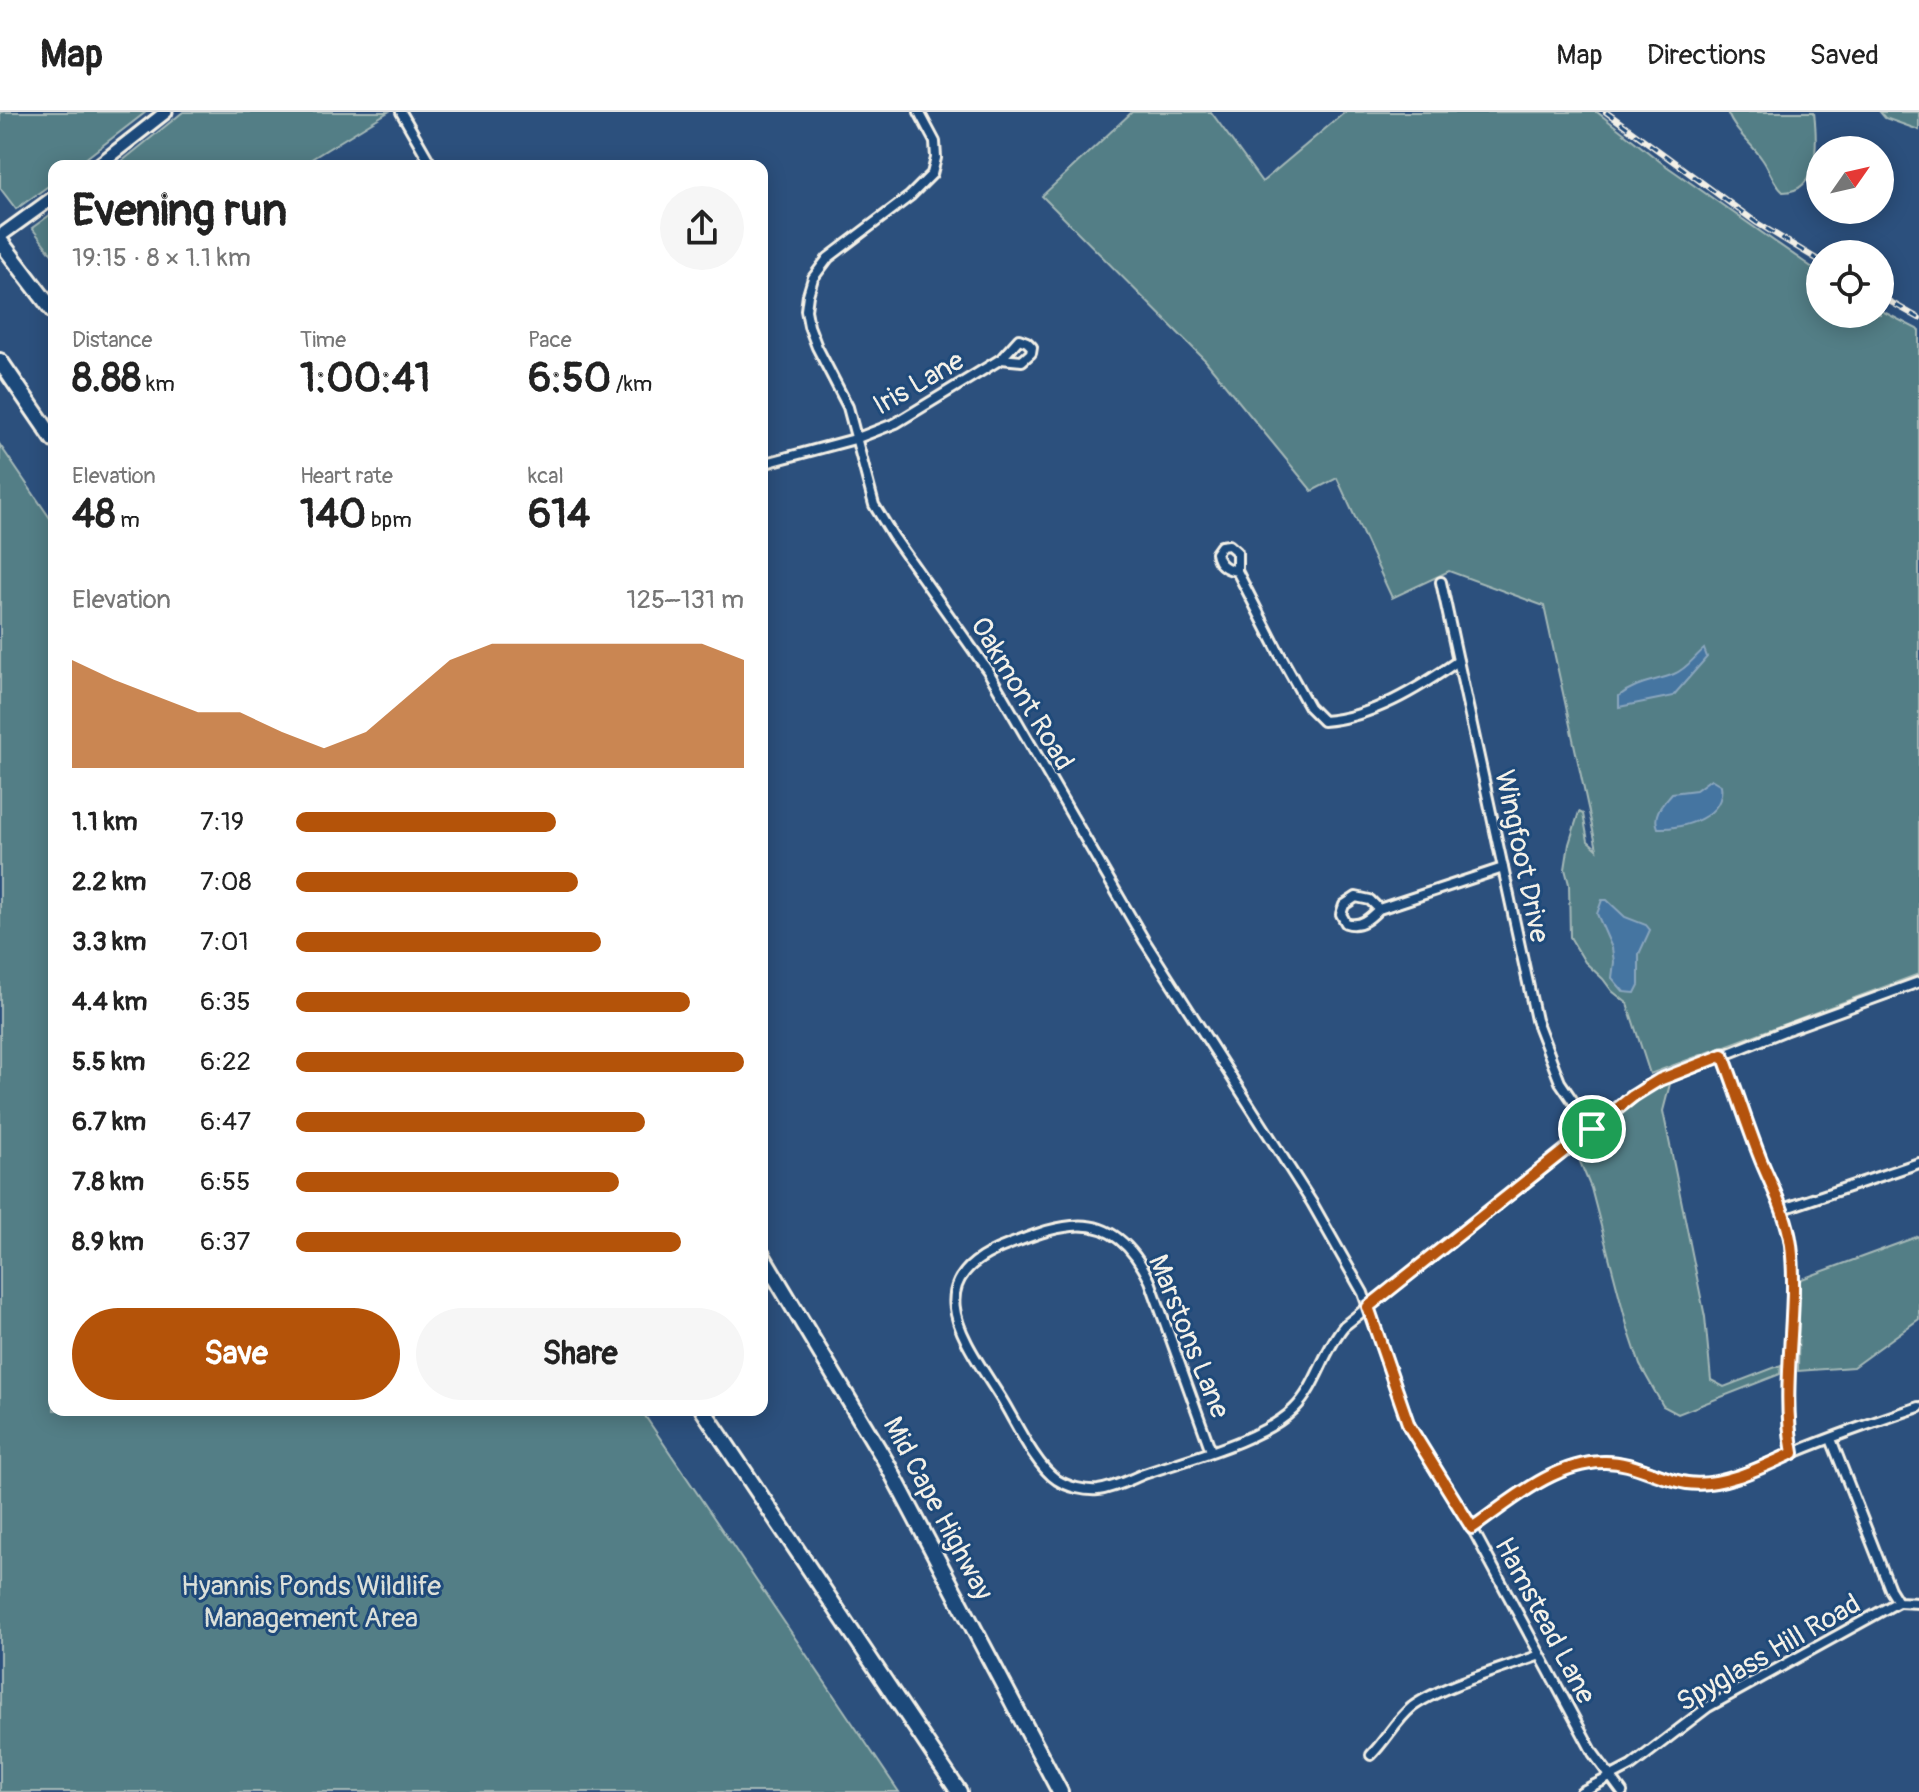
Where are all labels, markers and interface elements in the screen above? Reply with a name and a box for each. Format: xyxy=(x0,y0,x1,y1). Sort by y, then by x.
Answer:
text: Map xyxy=(40,31,103,79)
text: Map xyxy=(1556,38,1603,73)
text: Directions xyxy=(1647,38,1766,73)
text: Saved xyxy=(1810,38,1879,73)
north arrow xyxy=(1806,136,1894,224)
map controls xyxy=(1806,136,1894,328)
text: Evening run xyxy=(72,184,287,239)
button: share xyxy=(660,186,744,270)
button: locate xyxy=(1806,240,1894,328)
text: 19:15 · 8 × 1.1 km xyxy=(72,242,251,274)
text: Distance xyxy=(72,326,152,354)
text: Time xyxy=(300,326,346,354)
text: Pace xyxy=(528,326,572,354)
street label: Iris Lane xyxy=(867,343,971,423)
text: 8.88 xyxy=(72,354,141,403)
text: 1:00:41 xyxy=(300,354,430,403)
text: 6:50 xyxy=(528,354,611,403)
text: km xyxy=(141,370,175,398)
text: /km xyxy=(611,370,652,398)
text: Elevation xyxy=(72,462,156,490)
text: Heart rate xyxy=(300,462,393,490)
text: kcal xyxy=(528,462,564,490)
text: 48 xyxy=(72,490,115,539)
text: 140 xyxy=(300,490,366,539)
text: 614 xyxy=(528,490,590,539)
text: m xyxy=(115,506,140,534)
text: bpm xyxy=(366,506,412,534)
text: Elevation xyxy=(72,584,171,616)
text: 125–131 m xyxy=(626,584,744,616)
street label: Oakmont Road xyxy=(962,611,1081,777)
street label: Wingfoot Drive xyxy=(1486,767,1557,946)
text: 1.1 km xyxy=(72,806,138,838)
text: 7:19 xyxy=(200,806,244,838)
text: 2.2 km xyxy=(72,866,146,898)
text: 7:08 xyxy=(200,866,252,898)
text: 3.3 km xyxy=(72,926,146,958)
text: 7:01 xyxy=(200,926,249,958)
text: 4.4 km xyxy=(72,986,147,1018)
text: 6:35 xyxy=(200,986,251,1018)
text: 5.5 km xyxy=(72,1046,145,1078)
text: 6:22 xyxy=(200,1046,251,1078)
pin xyxy=(1558,1095,1626,1163)
text: 6.7 km xyxy=(72,1106,146,1138)
text: 6:47 xyxy=(200,1106,251,1138)
icon: arrive xyxy=(1570,1107,1614,1151)
text: 7.8 km xyxy=(72,1166,144,1198)
text: 6:55 xyxy=(200,1166,250,1198)
text: 8.9 km xyxy=(72,1226,144,1258)
text: 6:37 xyxy=(200,1226,250,1258)
street label: Marstons Lane xyxy=(1140,1250,1237,1424)
button: Save xyxy=(72,1308,400,1400)
button: Share xyxy=(416,1308,744,1400)
street label: Mid Cape Highway xyxy=(875,1411,1001,1606)
street label: Hamstead Lane xyxy=(1486,1532,1603,1710)
park label: Hyannis Ponds Wildlife Management Area xyxy=(181,1569,441,1636)
street label: Spyglass Hill Road xyxy=(1671,1587,1867,1720)

